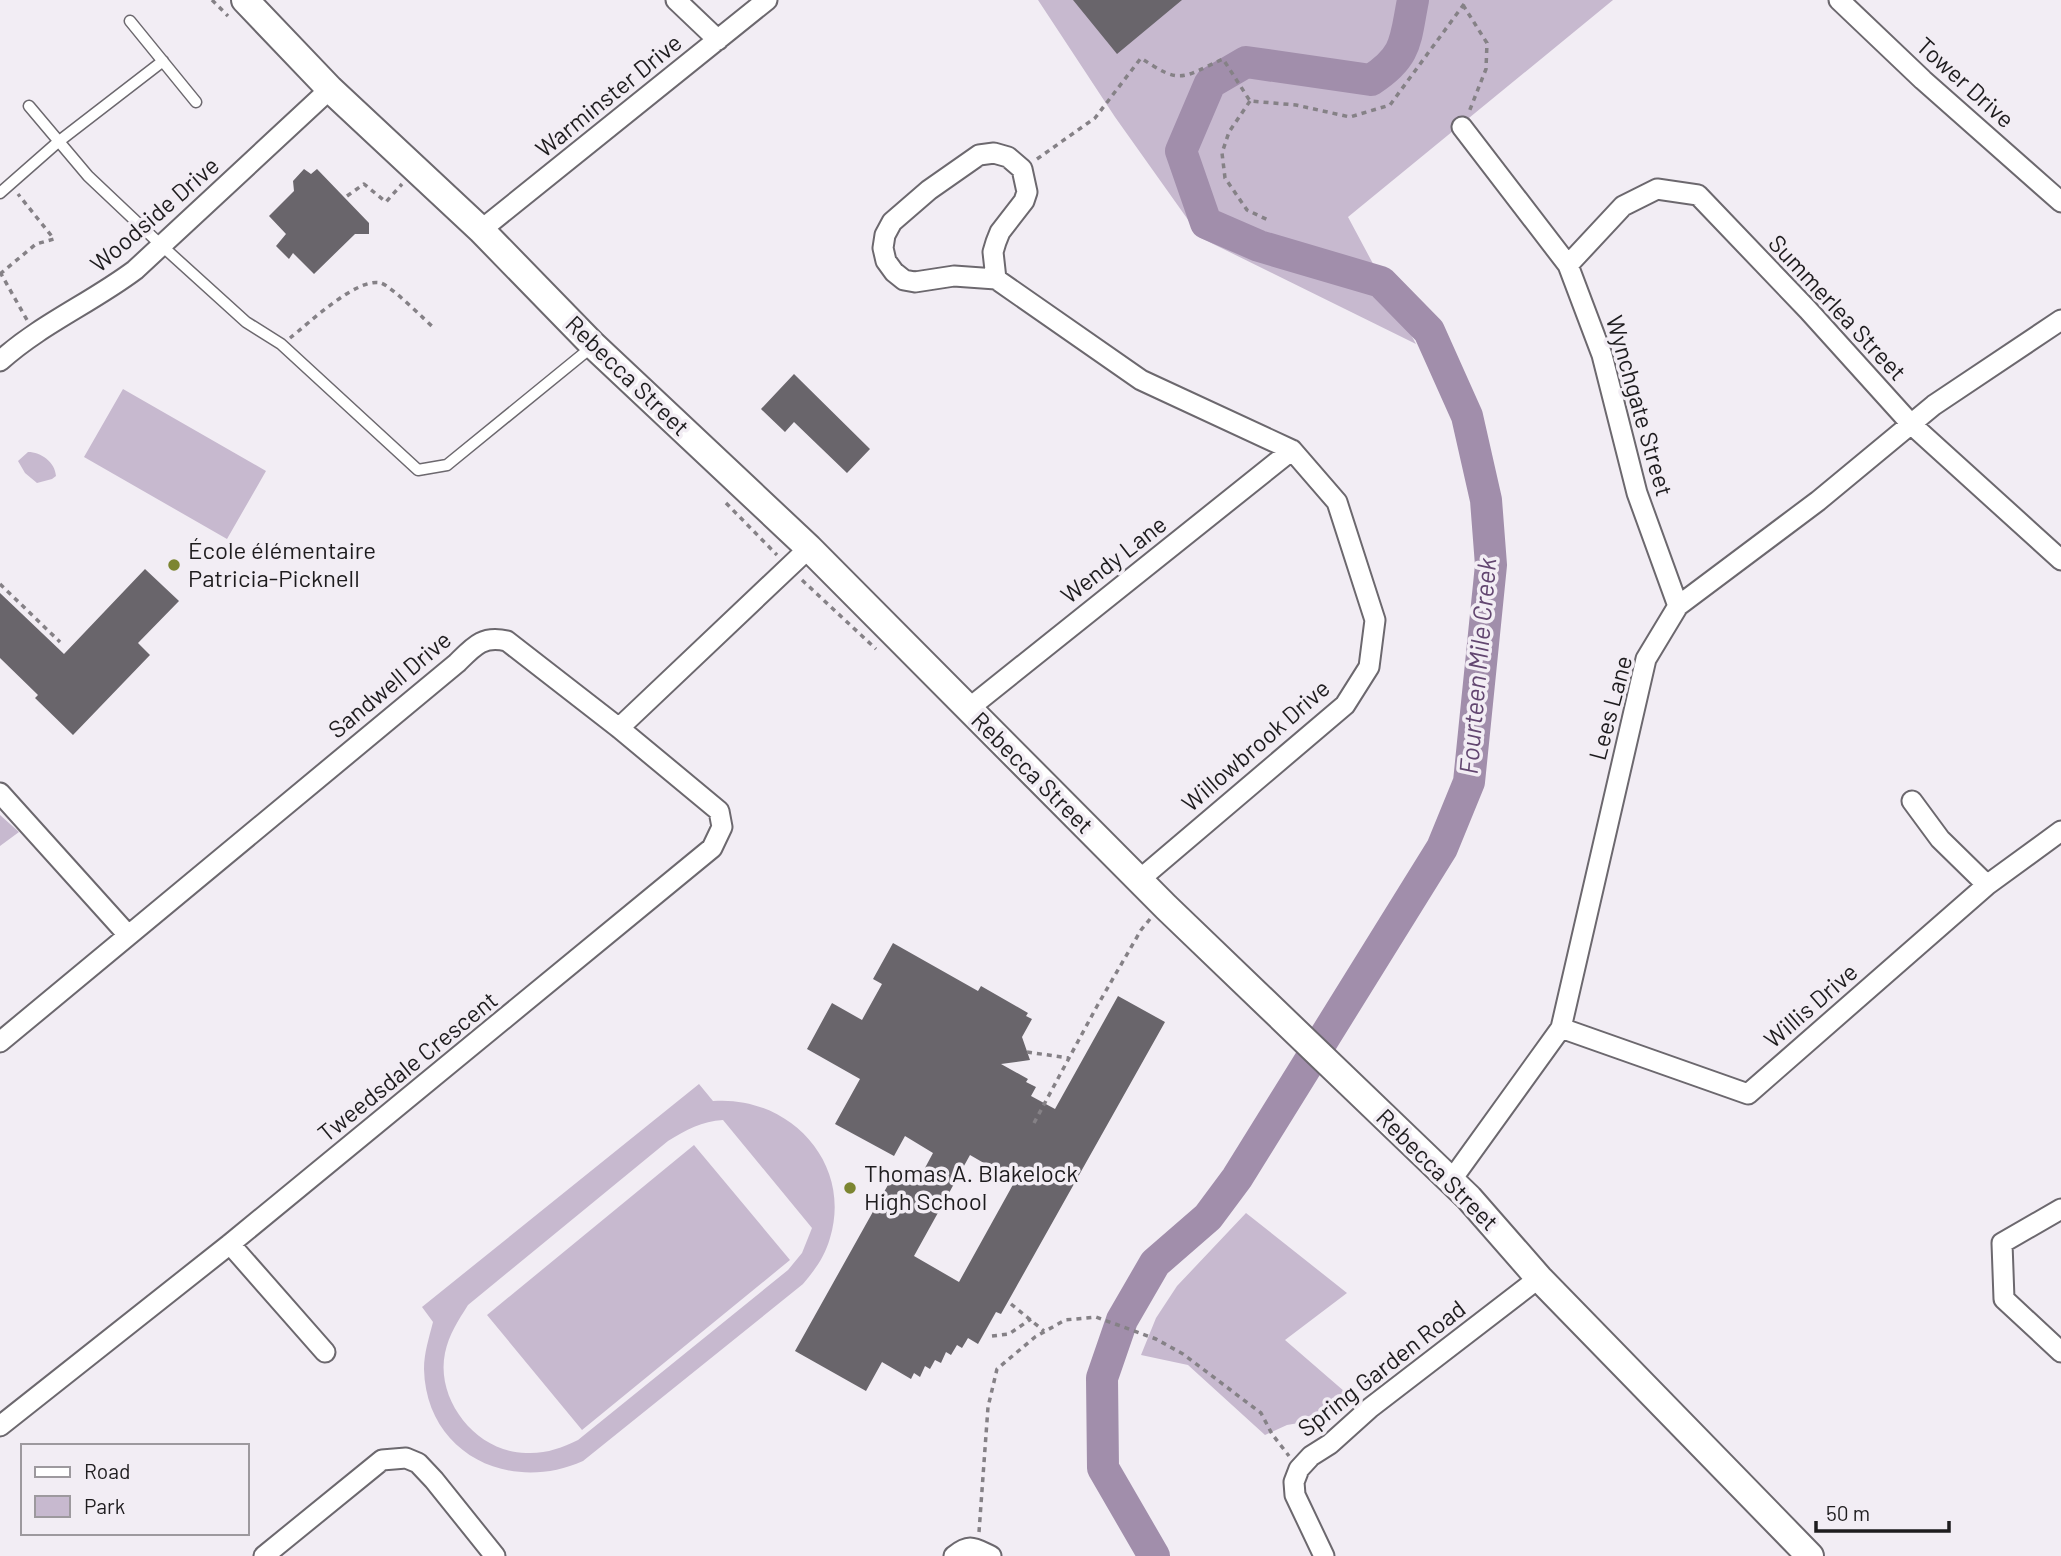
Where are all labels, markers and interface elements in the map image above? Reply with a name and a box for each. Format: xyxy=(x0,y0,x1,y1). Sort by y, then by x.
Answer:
street label: Warminster Drive xyxy=(529,27,687,163)
street label: Tower Drive xyxy=(1911,31,2021,133)
street label: Woodside Drive xyxy=(84,150,224,278)
street label: Summerlea Street xyxy=(1763,228,1913,386)
street label: Rebecca Street xyxy=(560,309,696,441)
street label: Wynchgate Street xyxy=(1601,312,1680,499)
street label: Wendy Lane xyxy=(1055,509,1172,609)
place label: École élémentaire Patricia-Picknell xyxy=(188,535,376,592)
water label: Fourteen Mile Creek xyxy=(1452,556,1501,775)
marker: École élémentaire Patricia-Picknell xyxy=(166,557,182,573)
street label: Sandwell Drive xyxy=(322,624,456,744)
street label: Lees Lane xyxy=(1582,652,1637,763)
street label: Willowbrook Drive xyxy=(1175,673,1335,817)
street label: Rebecca Street xyxy=(966,705,1100,839)
street label: Willis Drive xyxy=(1757,956,1863,1053)
street label: Tweedsdale Crescent xyxy=(311,985,503,1147)
street label: Rebecca Street xyxy=(1371,1102,1505,1236)
place label: Thomas A. Blakelock High School xyxy=(864,1158,1078,1215)
marker: Thomas A. Blakelock High School xyxy=(842,1180,858,1196)
street label: Spring Garden Road xyxy=(1291,1293,1471,1442)
legend xyxy=(21,1444,248,1535)
text: Road xyxy=(84,1458,130,1483)
scale bar xyxy=(1816,1490,1949,1534)
text: Park xyxy=(84,1493,125,1518)
text: 50 m xyxy=(1826,1500,1870,1525)

